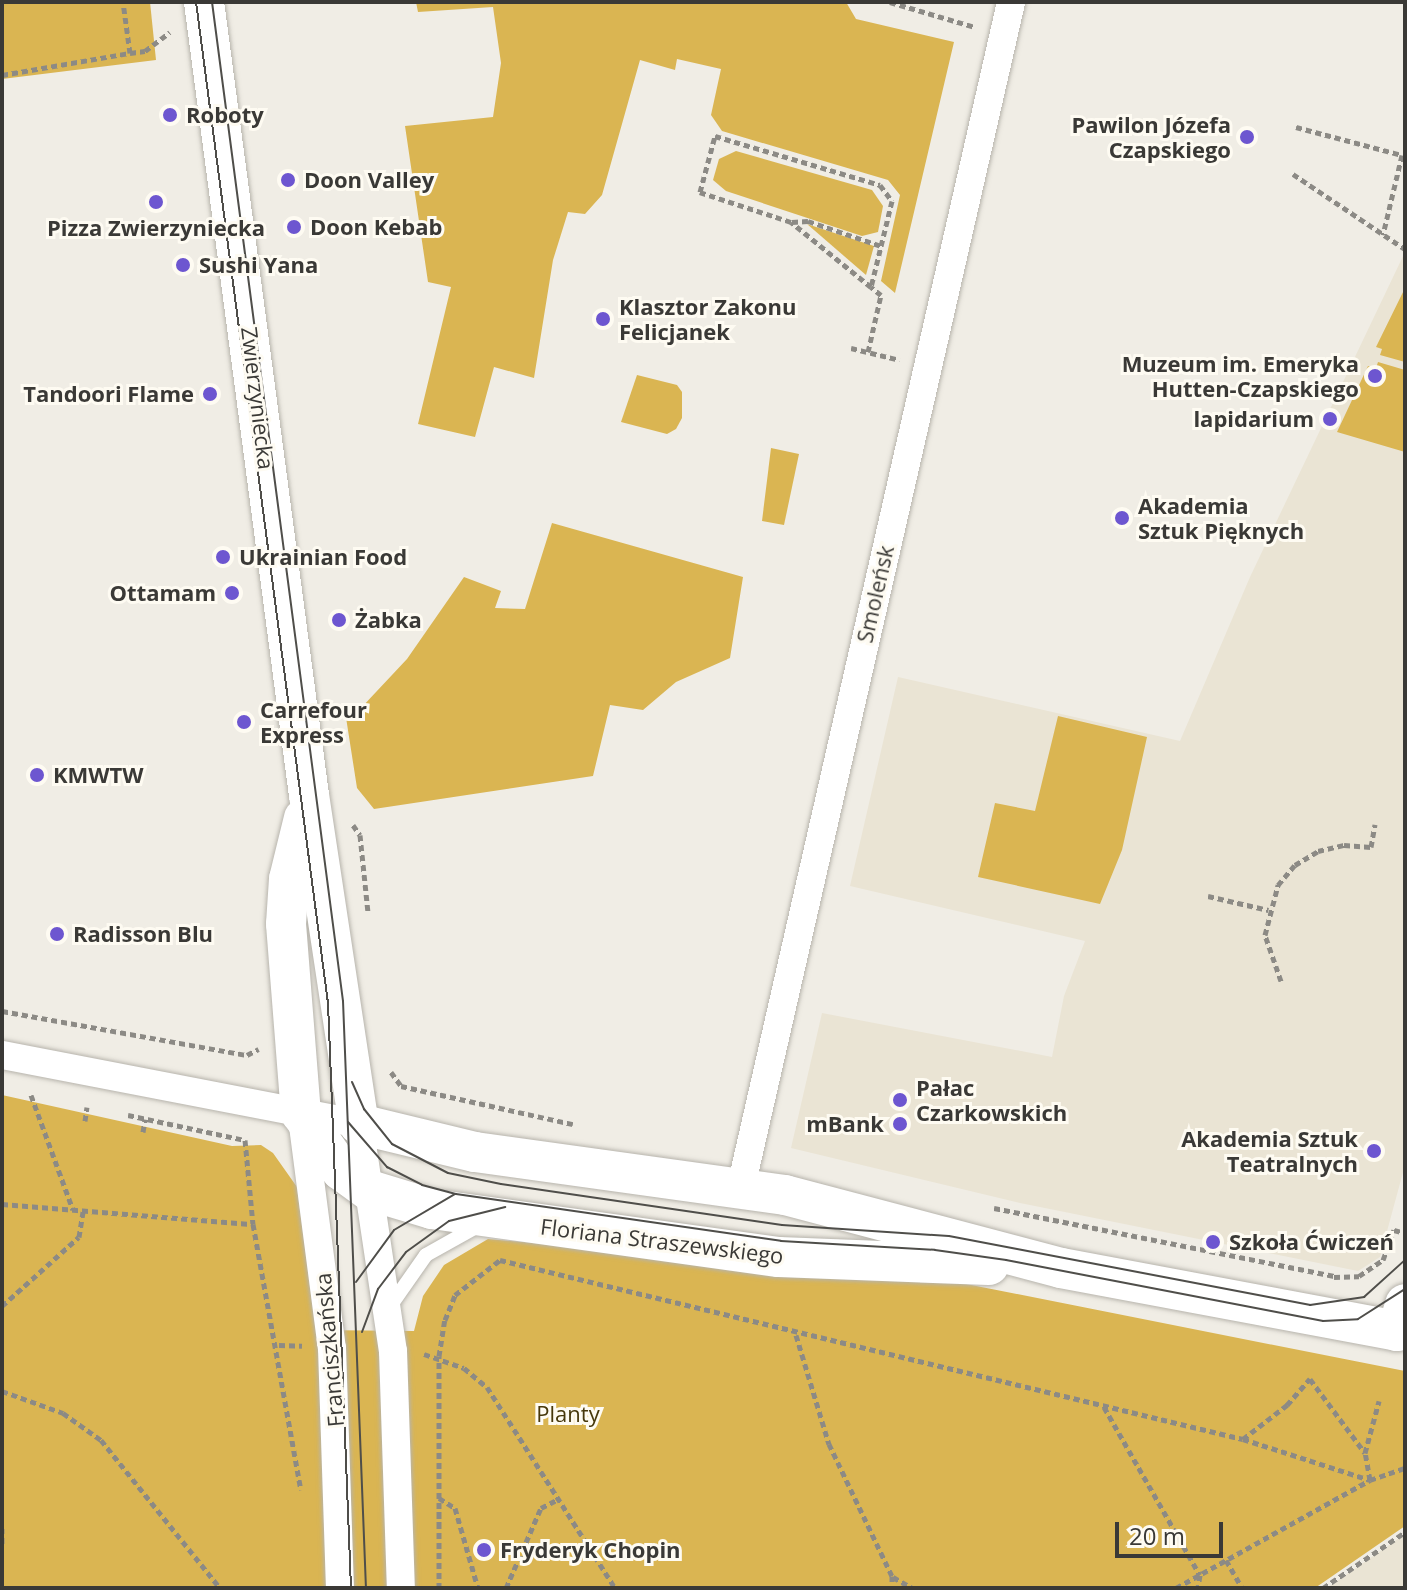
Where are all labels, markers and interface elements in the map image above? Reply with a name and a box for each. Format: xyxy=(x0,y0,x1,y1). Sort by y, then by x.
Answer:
place label: Roboty xyxy=(186,102,264,128)
marker: Roboty xyxy=(161,106,179,124)
place label: Pawilon Józefa Czapskiego xyxy=(1071,111,1231,162)
marker: Pawilon Józefa Czapskiego xyxy=(1238,128,1256,146)
place label: Doon Valley xyxy=(304,167,434,193)
marker: Doon Valley xyxy=(279,171,297,189)
marker: Pizza Zwierzyniecka xyxy=(147,193,165,211)
place label: Doon Kebab xyxy=(310,214,442,240)
place label: Pizza Zwierzyniecka xyxy=(47,215,265,241)
marker: Doon Kebab xyxy=(285,218,303,236)
place label: Sushi Yana xyxy=(199,252,318,278)
marker: Sushi Yana xyxy=(174,256,192,274)
place label: Klasztor Zakonu Felicjanek xyxy=(619,293,796,344)
marker: Klasztor Zakonu Felicjanek xyxy=(594,310,612,328)
street label: Zwierzyniecka xyxy=(236,325,280,471)
place label: Muzeum im. Emeryka Hutten-Czapskiego xyxy=(1122,350,1359,402)
marker: Muzeum im. Emeryka Hutten-Czapskiego xyxy=(1366,367,1384,385)
place label: Tandoori Flame xyxy=(23,381,194,407)
marker: Tandoori Flame xyxy=(201,385,219,403)
place label: lapidarium xyxy=(1193,406,1314,432)
marker: lapidarium xyxy=(1321,410,1339,428)
place label: Akademia Sztuk Pięknych xyxy=(1138,492,1304,544)
marker: Akademia Sztuk Pięknych xyxy=(1113,509,1131,527)
street label: Smoleńsk xyxy=(851,543,899,645)
place label: Ukrainian Food xyxy=(239,544,407,570)
marker: Ukrainian Food xyxy=(214,548,232,566)
place label: Ottamam xyxy=(110,580,216,606)
marker: Ottamam xyxy=(223,584,241,602)
place label: Żabka xyxy=(355,607,422,633)
marker: Żabka xyxy=(330,611,348,629)
place label: Carrefour Express xyxy=(260,696,367,748)
marker: Carrefour Express xyxy=(235,713,253,731)
place label: KMWTW xyxy=(53,762,144,788)
marker: KMWTW xyxy=(28,766,46,784)
place label: Radisson Blu xyxy=(73,921,213,947)
marker: Radisson Blu xyxy=(48,925,66,943)
place label: Pałac Czarkowskich xyxy=(916,1074,1067,1126)
marker: Pałac Czarkowskich xyxy=(891,1091,909,1109)
place label: mBank xyxy=(806,1111,884,1137)
marker: mBank xyxy=(891,1115,909,1133)
place label: Akademia Sztuk Teatralnych xyxy=(1181,1125,1358,1176)
marker: Akademia Sztuk Teatralnych xyxy=(1365,1142,1383,1160)
street label: Floriana Straszewskiego xyxy=(539,1213,785,1269)
place label: Szkoła Ćwiczeń xyxy=(1229,1229,1394,1255)
marker: Szkoła Ćwiczeń xyxy=(1204,1233,1222,1251)
street label: Franciszkańska xyxy=(309,1272,349,1428)
park label: Planty xyxy=(536,1401,600,1427)
scale bar xyxy=(1119,1506,1227,1556)
text: 20 m xyxy=(1129,1519,1185,1552)
place label: Fryderyk Chopin xyxy=(500,1537,681,1563)
marker: Fryderyk Chopin xyxy=(475,1541,493,1559)

